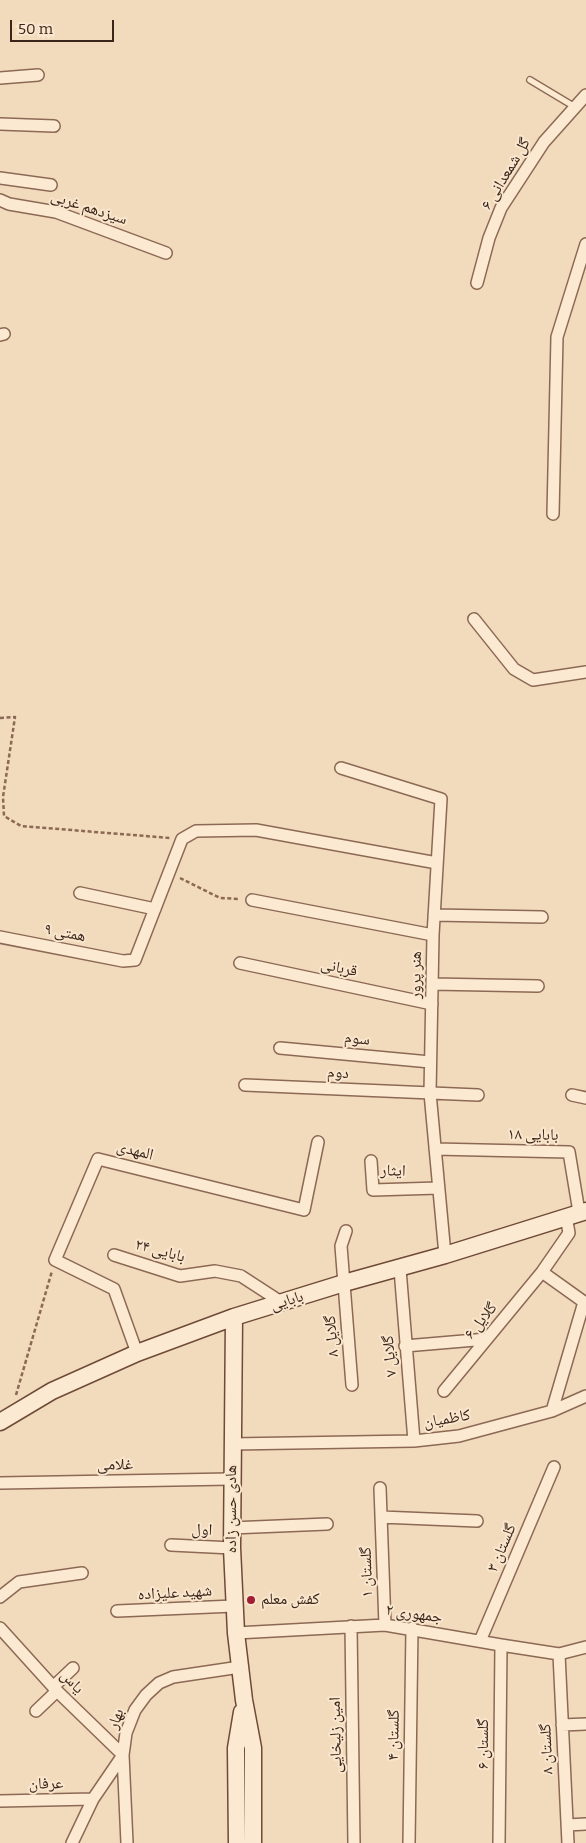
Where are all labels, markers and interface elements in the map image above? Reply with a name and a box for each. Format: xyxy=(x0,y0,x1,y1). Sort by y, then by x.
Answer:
scale bar xyxy=(12,10,116,42)
text: 50 m xyxy=(18,20,53,38)
street label: گل شمعدانی ۶ xyxy=(477,135,535,213)
street label: سیزدهم غربی xyxy=(48,187,130,229)
street label: همتی ۹ xyxy=(43,920,87,946)
street label: هنر پرور xyxy=(406,951,426,999)
street label: قربانی xyxy=(319,955,359,981)
street label: سوم xyxy=(343,1028,371,1050)
street label: دوم xyxy=(327,1063,349,1083)
street label: بابایی ۱۸ xyxy=(507,1125,559,1145)
street label: المهدی xyxy=(115,1137,155,1165)
street label: ایثار xyxy=(380,1161,406,1181)
street label: بابایی ۲۴ xyxy=(133,1235,187,1267)
street label: بابایی xyxy=(268,1287,306,1315)
street label: گلایل ۶ xyxy=(460,1299,502,1343)
street label: گلایل ۸ xyxy=(321,1314,343,1358)
street label: گلایل ۷ xyxy=(379,1334,401,1378)
street label: کاظمیان xyxy=(422,1405,472,1433)
street label: غلامی xyxy=(97,1455,133,1475)
street label: هادی حسن زاده xyxy=(222,1465,242,1553)
street label: اول xyxy=(191,1520,213,1540)
street label: گلستان ۳ xyxy=(483,1521,521,1575)
street label: گلستان ۱ xyxy=(357,1546,377,1598)
street label: شهید علیزاده xyxy=(137,1581,213,1605)
place label: کفش معلم xyxy=(261,1590,320,1610)
marker: کفش معلم xyxy=(245,1594,257,1606)
street label: جمهوری ۲ xyxy=(385,1601,443,1627)
street label: یاس xyxy=(56,1666,88,1698)
street label: امین زلیخایی xyxy=(326,1697,346,1773)
street label: بهار xyxy=(103,1706,129,1732)
street label: گلستان ۴ xyxy=(384,1709,404,1761)
street label: گلستان ۶ xyxy=(474,1719,494,1769)
street label: گلستان ۸ xyxy=(536,1723,558,1775)
street label: عرفان xyxy=(28,1774,64,1794)

